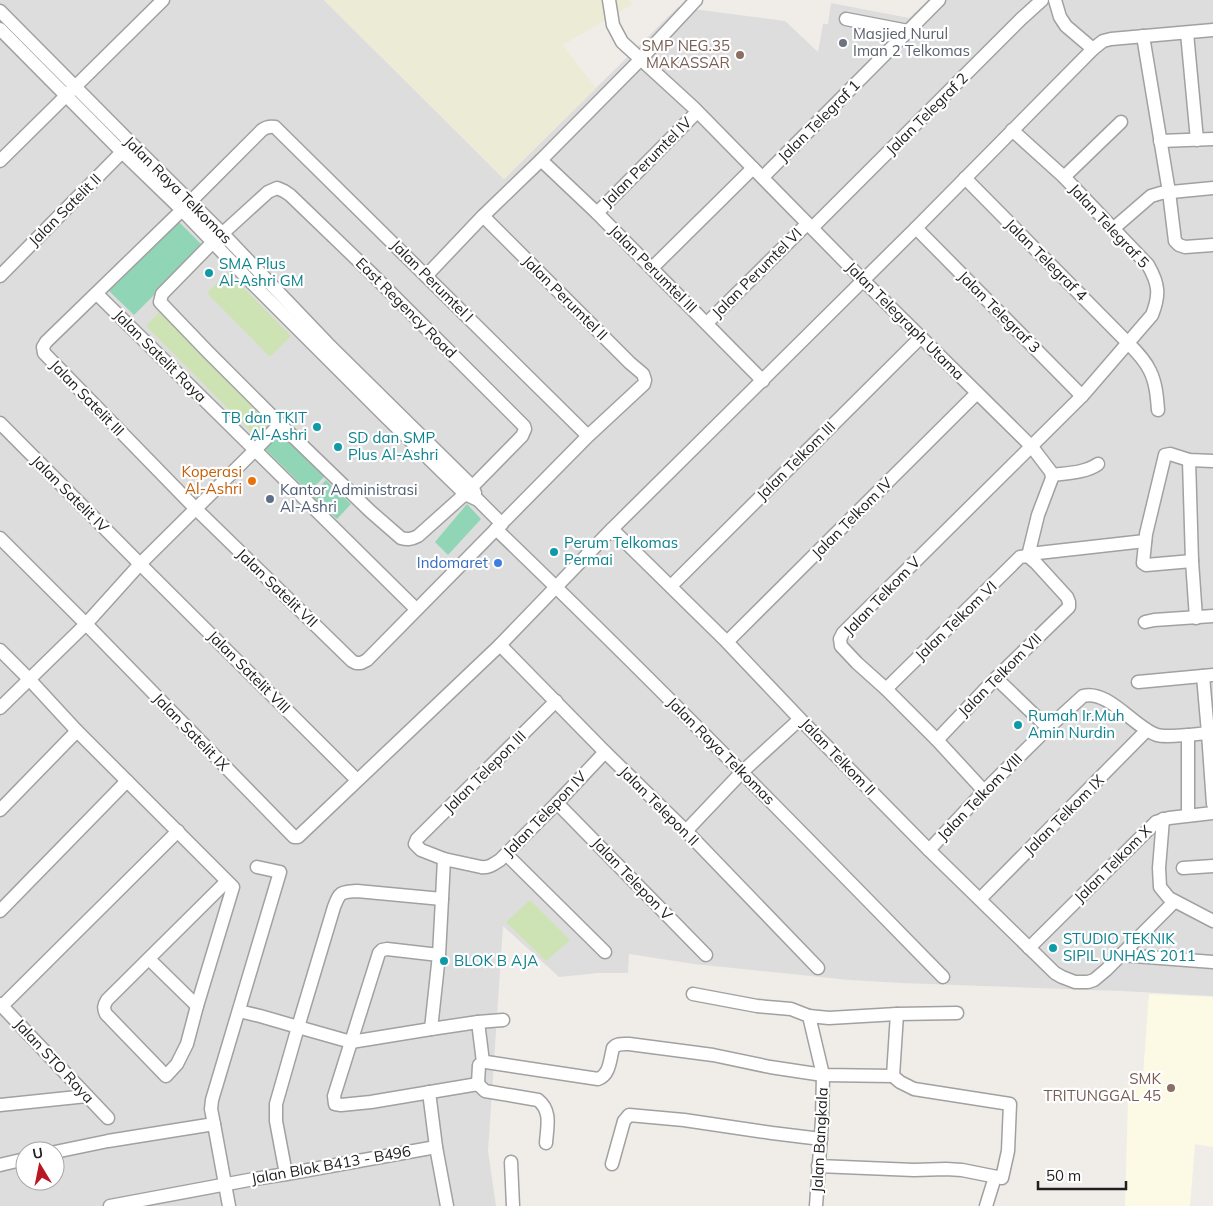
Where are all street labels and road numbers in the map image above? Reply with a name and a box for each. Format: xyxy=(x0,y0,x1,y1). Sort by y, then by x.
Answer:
street label: Jalan Telegraf 2 xyxy=(882,69,972,159)
street label: Jalan Telegraf 1 xyxy=(774,76,864,166)
street label: Jalan Perumtel IV xyxy=(598,112,696,211)
street label: Jalan Raya Telkomas xyxy=(121,132,236,247)
street label: Jalan Satelit II xyxy=(24,169,105,250)
street label: Jalan Telegraf 5 xyxy=(1065,180,1153,272)
street label: Jalan Telegraf 4 xyxy=(1001,215,1091,305)
street label: Jalan Perumtel III xyxy=(605,221,701,317)
street label: Jalan Perumtel VI xyxy=(708,224,806,322)
street label: Jalan Perumtel I xyxy=(387,235,478,326)
street label: Jalan Perumtel II xyxy=(519,251,612,344)
street label: East Regency Road xyxy=(352,253,461,362)
street label: Jalan Telegraph Utama xyxy=(842,258,968,384)
street label: Jalan Telegraf 3 xyxy=(954,267,1044,357)
street label: Jalan Satelit Raya xyxy=(110,305,211,406)
street label: Jalan Satelit III xyxy=(46,355,129,440)
street label: Jalan Telkom III xyxy=(752,417,839,504)
street label: Jalan Satelit IV xyxy=(28,451,113,537)
street label: Jalan Telkom IV xyxy=(807,473,896,562)
street label: Jalan Satelit VII xyxy=(233,544,322,631)
street label: Jalan Telkom V xyxy=(839,552,924,639)
street label: Jalan Telkom VI xyxy=(911,577,1001,664)
street label: Jalan Satelit VIII xyxy=(204,626,295,717)
street label: Jalan Telkom VII xyxy=(954,629,1045,720)
street label: Jalan Satelit IX xyxy=(149,689,233,775)
street label: Jalan Raya Telkomas xyxy=(664,693,779,808)
street label: Jalan Telkom II xyxy=(797,714,880,799)
street label: Jalan Telepon III xyxy=(439,726,530,817)
street label: Jalan Telkom VIII xyxy=(933,749,1026,844)
street label: Jalan Telepon II xyxy=(615,762,703,850)
street label: Jalan Telepon IV xyxy=(499,767,591,860)
street label: Jalan Telkom IX xyxy=(1020,770,1108,859)
street label: Jalan Telkom X xyxy=(1070,821,1156,906)
street label: Jalan Telepon V xyxy=(588,833,677,924)
street label: Jalan STO Raya xyxy=(10,1015,98,1107)
street label: Jalan Bangkala xyxy=(807,1087,832,1193)
street label: Jalan Blok B413 - B496 xyxy=(250,1141,412,1188)

